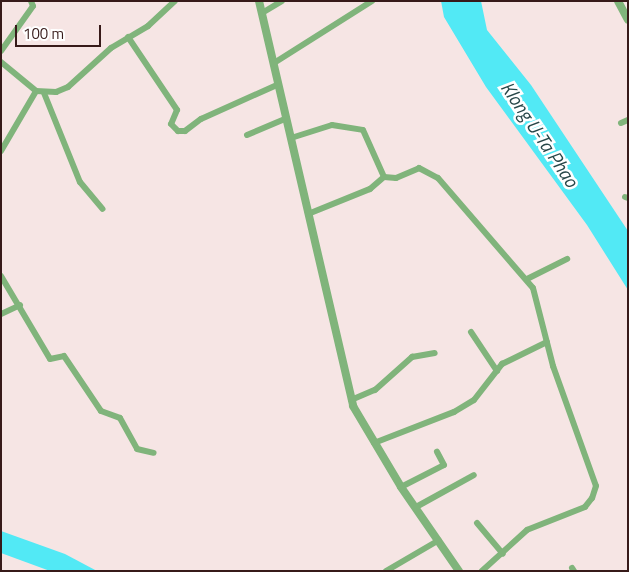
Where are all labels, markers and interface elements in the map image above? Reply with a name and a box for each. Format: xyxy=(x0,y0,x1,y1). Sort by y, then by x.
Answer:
scale bar xyxy=(18,15,104,47)
text: 100 m xyxy=(23,22,64,45)
water label: Klong U-Ta Phao xyxy=(496,77,584,191)

